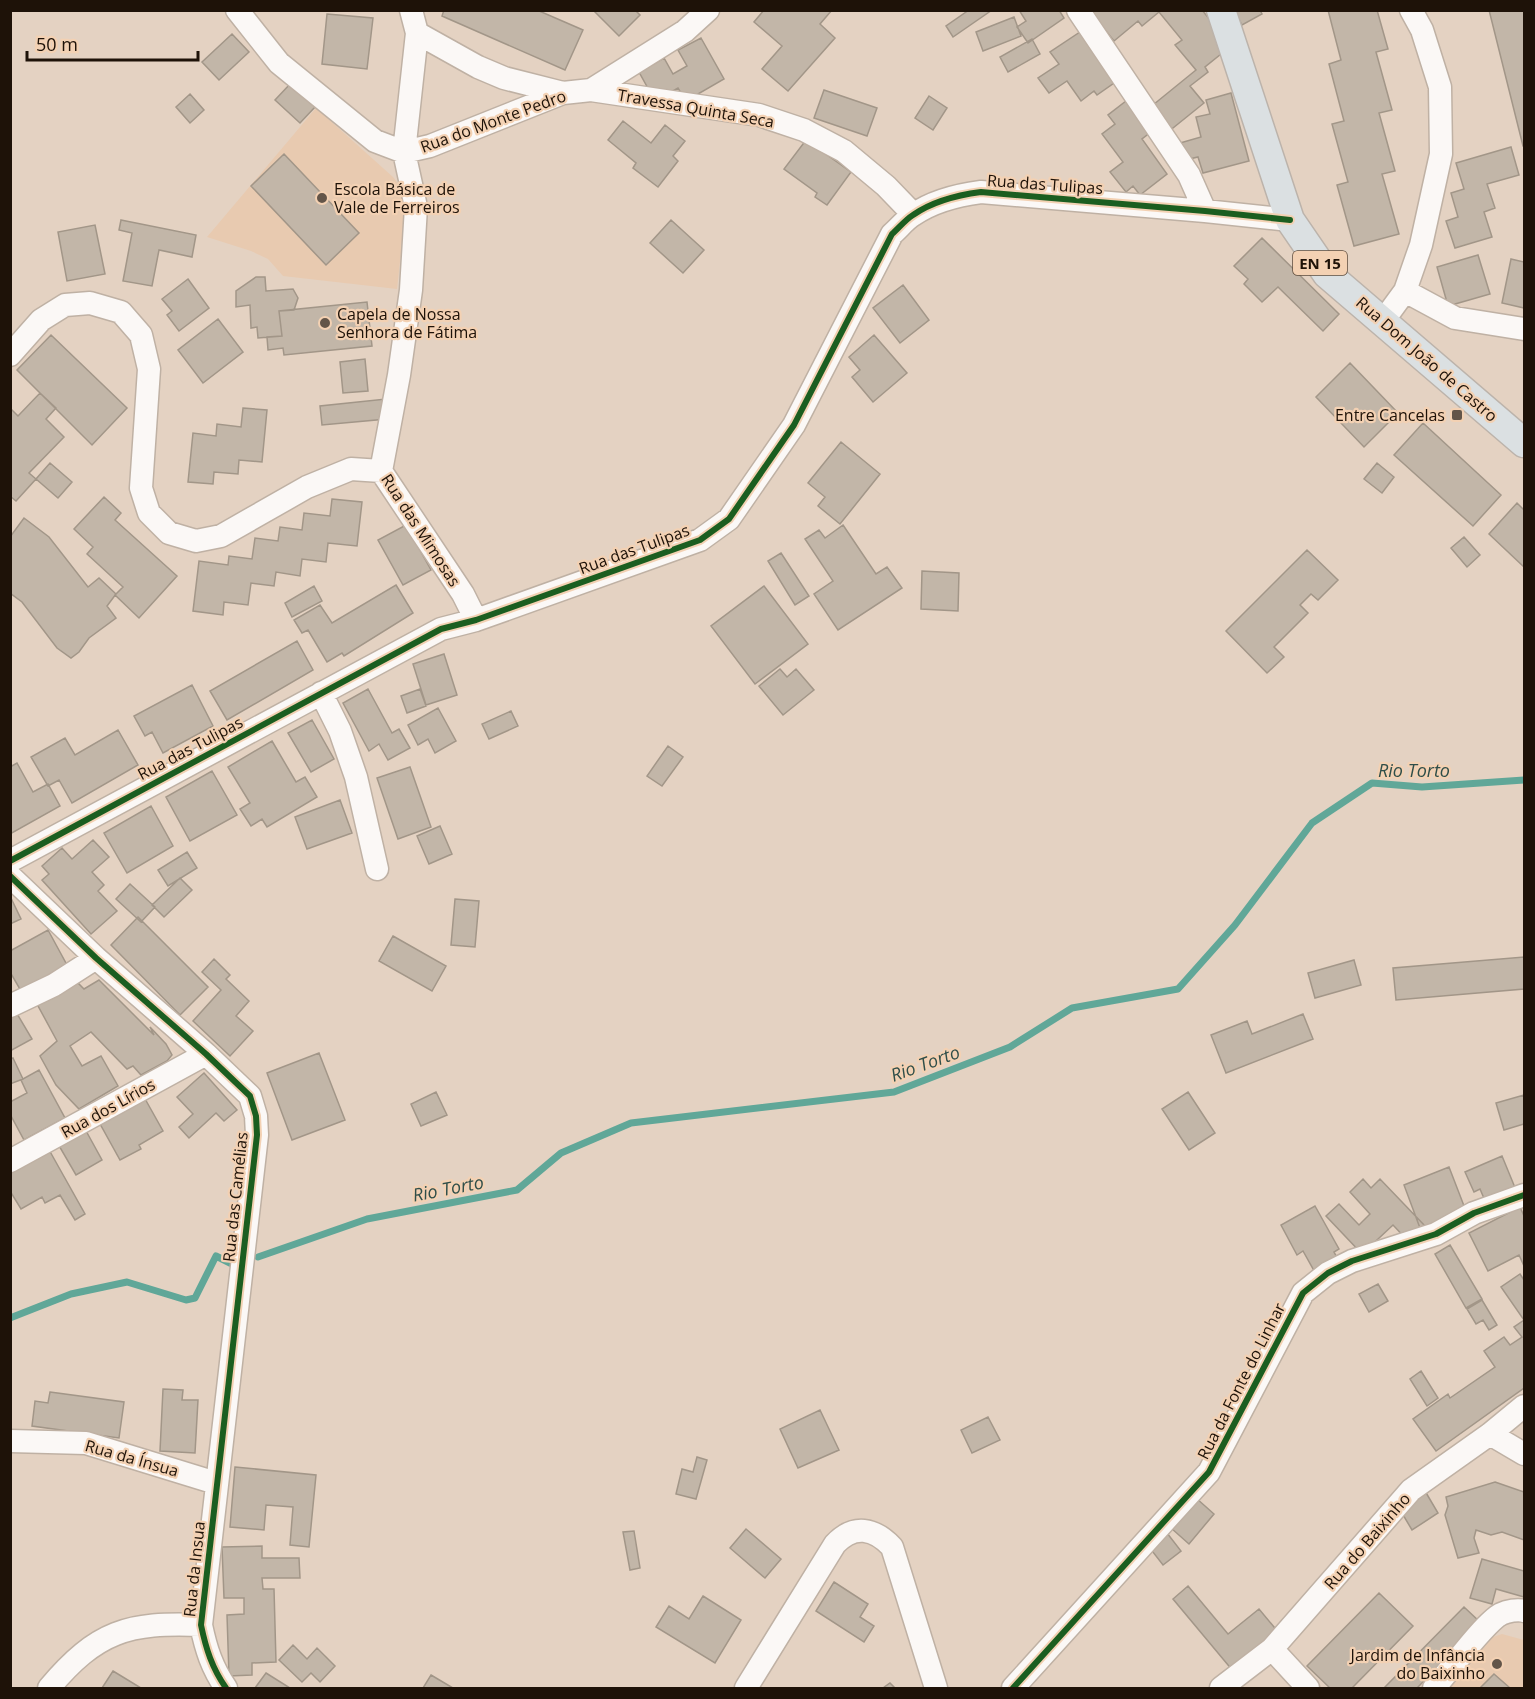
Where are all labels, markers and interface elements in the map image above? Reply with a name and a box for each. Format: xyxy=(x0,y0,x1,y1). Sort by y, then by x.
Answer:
scale bar xyxy=(27,24,198,62)
text: 50 m xyxy=(36,32,78,56)
street label: Travessa Quinta Seca xyxy=(616,83,776,133)
street label: Rua do Monte Pedro xyxy=(417,84,569,158)
street label: Rua das Tulipas xyxy=(986,169,1104,199)
place label: Escola Básica de Vale de Ferreiros xyxy=(334,178,460,218)
marker: Escola Básica de Vale de Ferreiros xyxy=(315,191,329,205)
road number: EN 15 xyxy=(1293,251,1347,275)
street label: Rua Dom João de Castro xyxy=(1352,291,1502,427)
place label: Capela de Nossa Senhora de Fátima xyxy=(337,303,477,343)
marker: Capela de Nossa Senhora de Fátima xyxy=(318,316,332,330)
place label: Entre Cancelas xyxy=(1335,404,1445,426)
marker: Entre Cancelas xyxy=(1450,408,1464,422)
street label: Rua das Mimosas xyxy=(376,469,466,591)
street label: Rua das Tulipas xyxy=(576,519,692,579)
street label: Rua das Tulipas xyxy=(134,711,246,785)
water label: Rio Torto xyxy=(1378,758,1450,782)
water label: Rio Torto xyxy=(887,1039,963,1087)
street label: Rua dos Lírios xyxy=(57,1073,159,1143)
street label: Rua das Camélias xyxy=(217,1131,253,1263)
water label: Rio Torto xyxy=(410,1169,486,1207)
street label: Rua da Fonte do Linhar xyxy=(1192,1298,1290,1463)
street label: Rua da Ínsua xyxy=(83,1434,181,1482)
street label: Rua do Baixinho xyxy=(1319,1488,1415,1594)
street label: Rua da Insua xyxy=(178,1520,210,1618)
place label: Jardim de Infância do Baixinho xyxy=(1349,1644,1485,1684)
marker: Jardim de Infância do Baixinho xyxy=(1490,1657,1504,1671)

